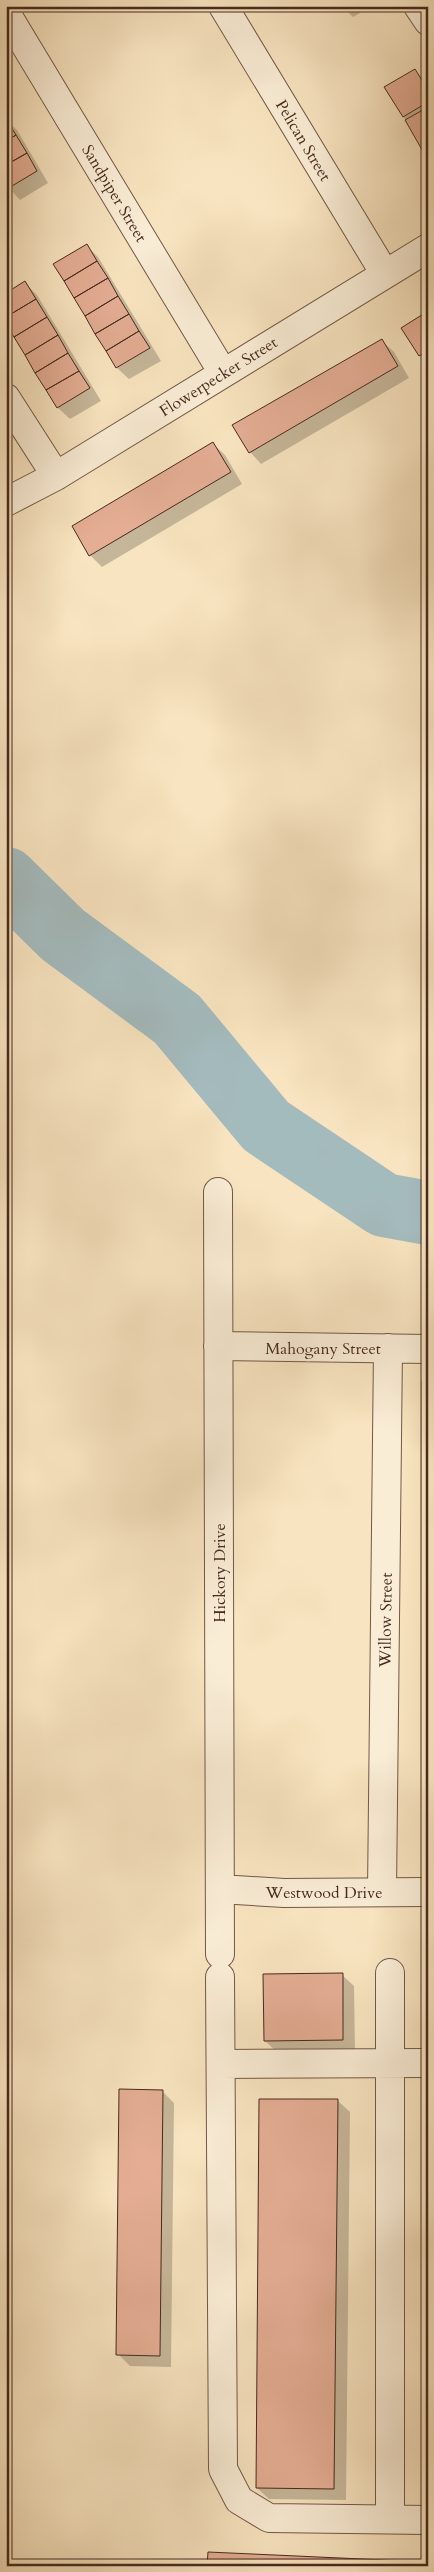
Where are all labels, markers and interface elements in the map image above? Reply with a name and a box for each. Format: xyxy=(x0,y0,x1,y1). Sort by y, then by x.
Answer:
street label: Pelican Street xyxy=(270,96,336,185)
street label: Sandpiper Street xyxy=(76,141,152,246)
street label: Flowerpecker Street xyxy=(155,332,282,422)
street label: Mahogany Street xyxy=(265,1338,381,1360)
street label: Hickory Drive xyxy=(209,1523,231,1623)
street label: Willow Street xyxy=(374,1573,398,1668)
street label: Westwood Drive xyxy=(265,1882,382,1904)

